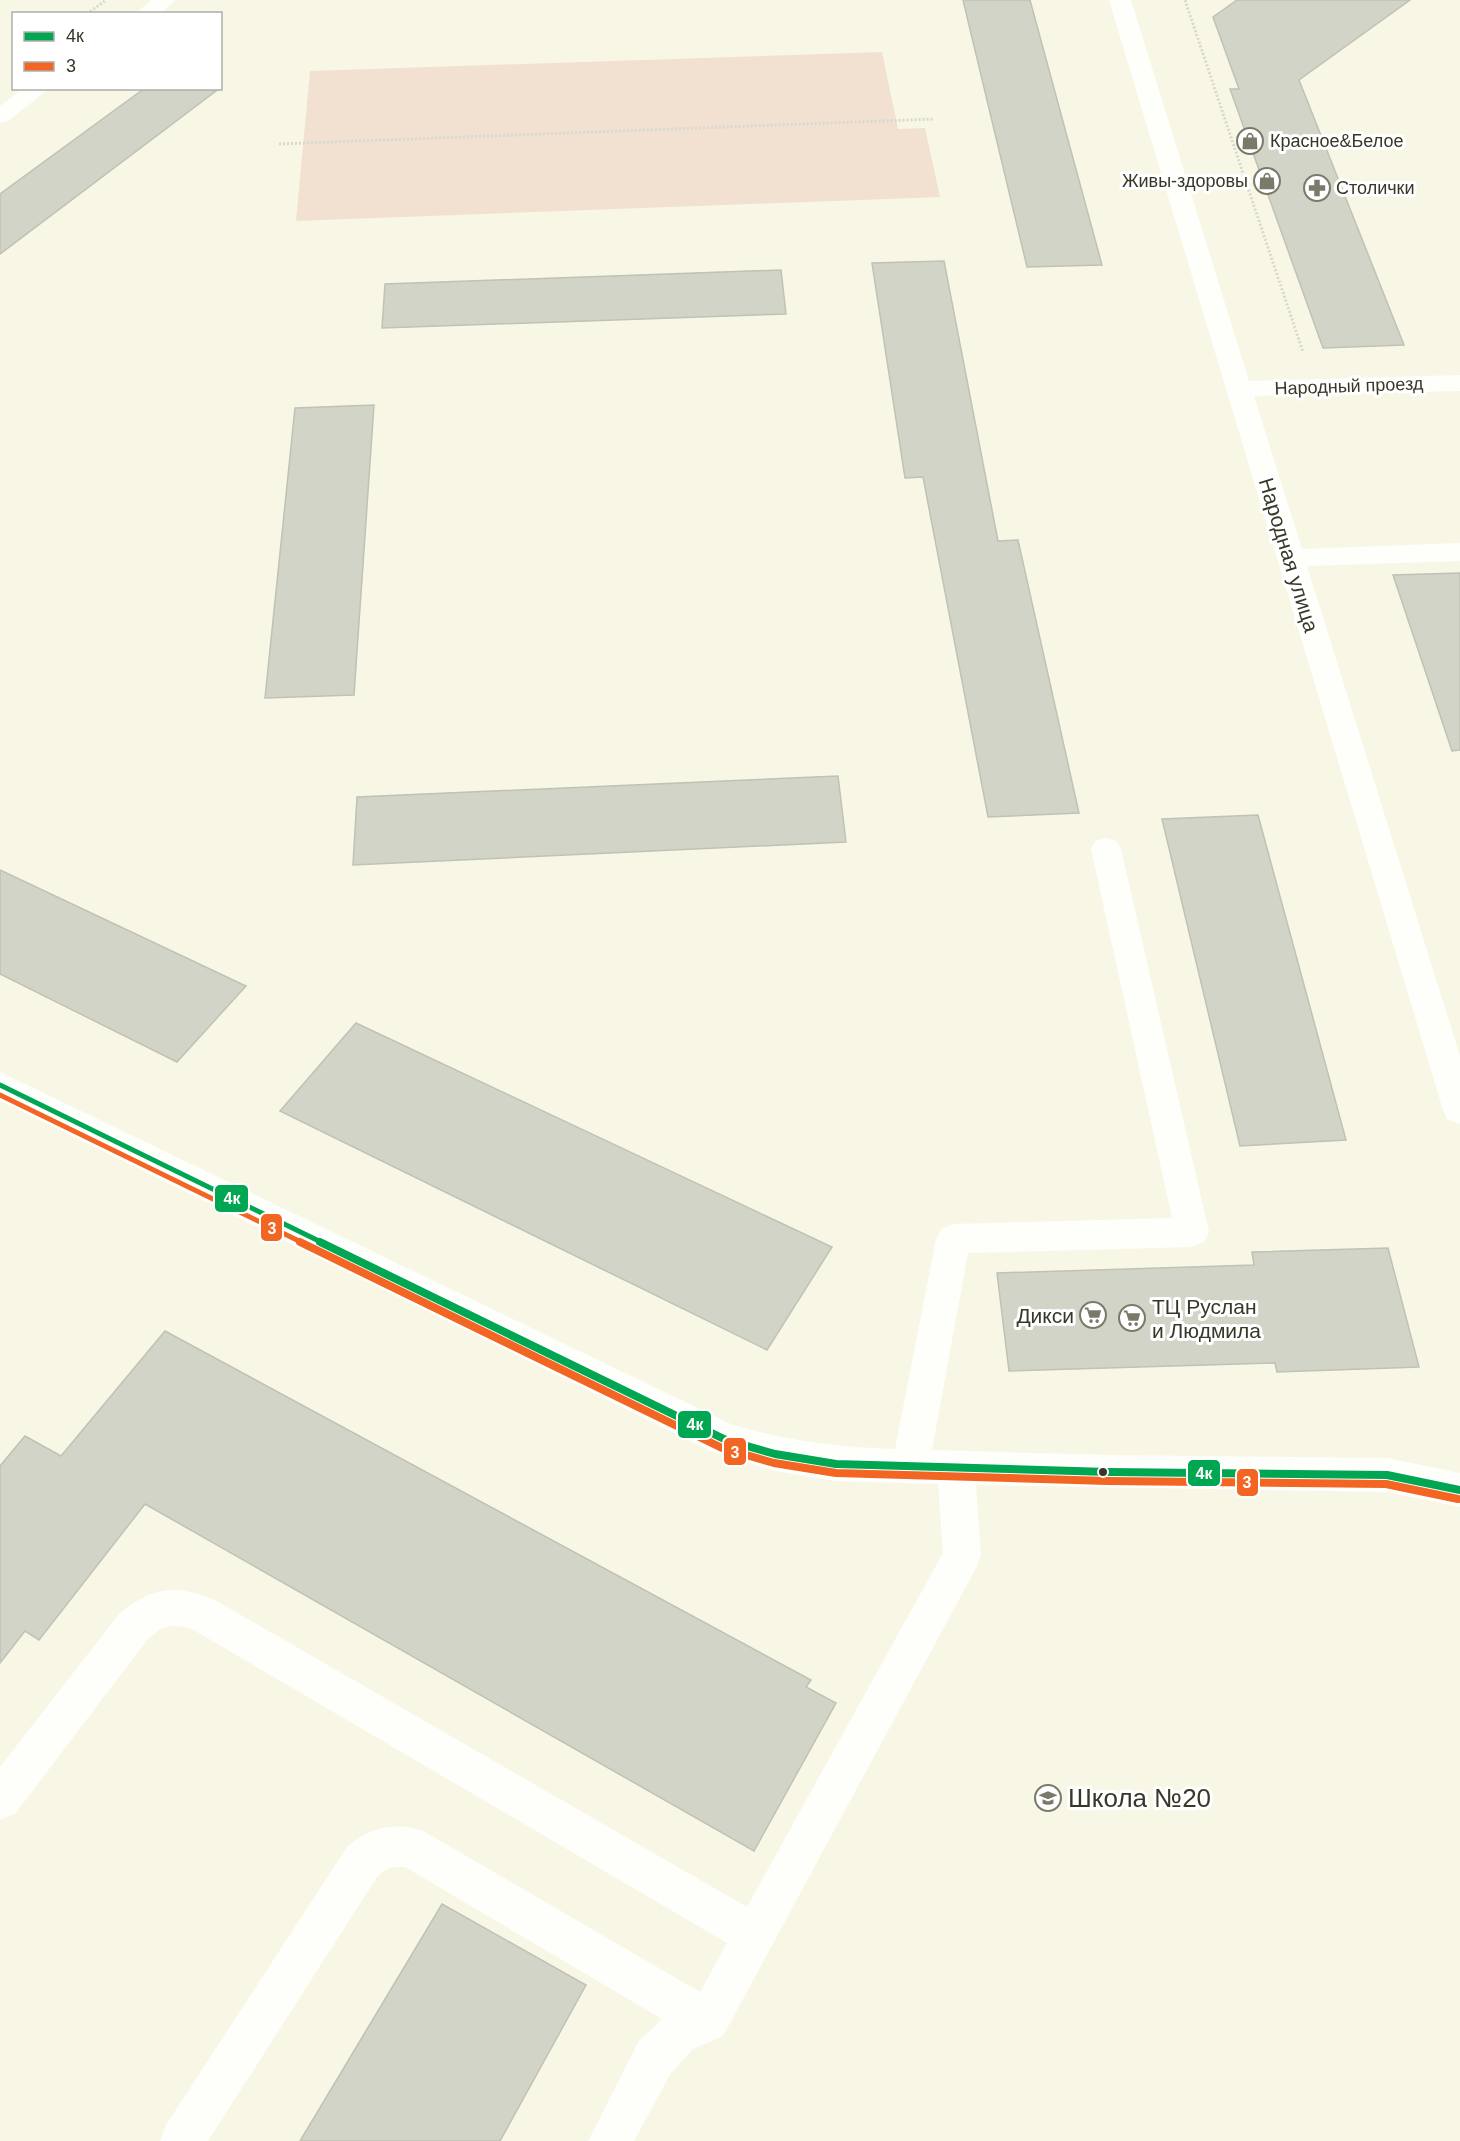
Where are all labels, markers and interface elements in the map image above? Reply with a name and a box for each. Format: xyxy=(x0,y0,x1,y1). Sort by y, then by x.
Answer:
legend xyxy=(12,12,222,90)
text: 4к xyxy=(66,26,84,46)
text: 3 xyxy=(66,56,76,76)
shop icon: Красное&Белое xyxy=(1235,126,1265,156)
place label: Красное&Белое xyxy=(1270,131,1403,151)
shop icon: Живы-здоровы xyxy=(1252,166,1282,196)
place label: Живы-здоровы xyxy=(1122,171,1248,191)
pharmacy icon: Столички xyxy=(1302,173,1332,203)
place label: Столички xyxy=(1336,178,1415,198)
street label: Народный проезд xyxy=(1274,373,1424,399)
street label: Народная улица xyxy=(1255,475,1324,635)
line badge: 4к xyxy=(214,1184,249,1213)
text: 4к xyxy=(224,1190,241,1207)
line badge: 3 xyxy=(260,1213,283,1242)
text: 3 xyxy=(268,1220,277,1237)
place label: ТЦ Руслан и Людмила xyxy=(1152,1295,1261,1342)
supermarket icon: Дикси xyxy=(1078,1300,1108,1330)
supermarket icon: ТЦ Руслан и Людмила xyxy=(1117,1303,1147,1333)
place label: Дикси xyxy=(1016,1304,1074,1327)
line badge: 4к xyxy=(677,1410,712,1439)
text: 4к xyxy=(687,1416,704,1433)
line badge: 3 xyxy=(723,1437,747,1466)
text: 3 xyxy=(731,1444,740,1461)
line badge: 4к xyxy=(1187,1459,1221,1487)
text: 4к xyxy=(1196,1465,1213,1482)
unlabelled marker xyxy=(1097,1466,1109,1478)
line badge: 3 xyxy=(1236,1468,1259,1497)
text: 3 xyxy=(1243,1474,1252,1491)
school or university icon: Школа №20 xyxy=(1033,1783,1063,1813)
place label: Школа №20 xyxy=(1068,1783,1211,1813)

